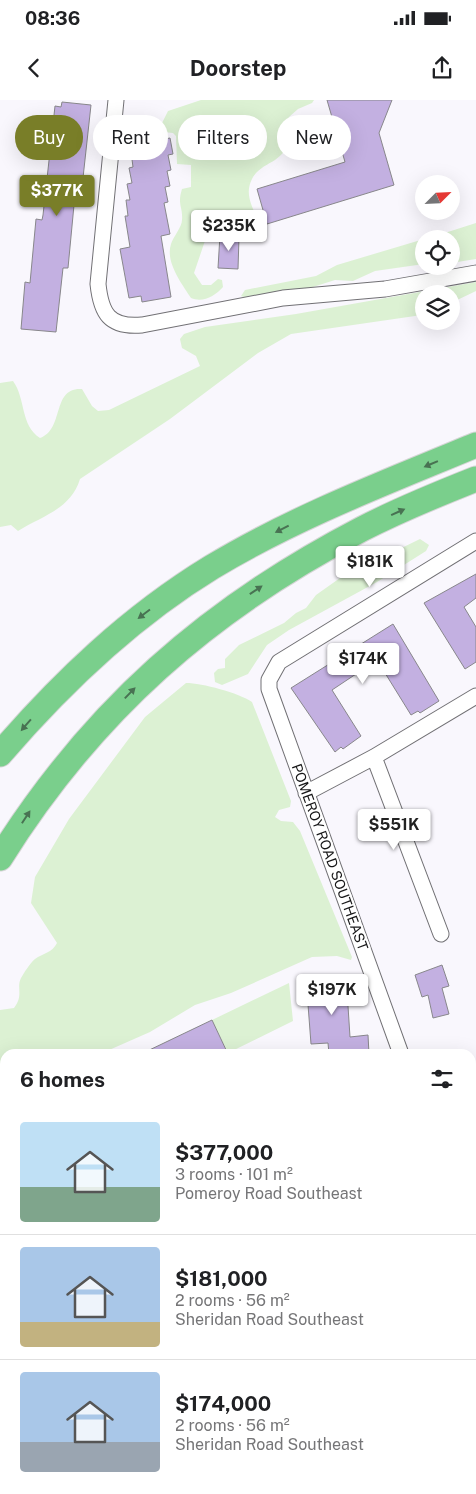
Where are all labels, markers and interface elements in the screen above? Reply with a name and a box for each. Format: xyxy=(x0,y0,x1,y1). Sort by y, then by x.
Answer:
text: 08:36 xyxy=(25,7,80,29)
icon: back xyxy=(20,54,48,82)
icon: share xyxy=(428,54,456,82)
text: Doorstep xyxy=(190,55,286,81)
chip: Buy xyxy=(15,115,83,160)
chip: Rent xyxy=(93,115,168,160)
chip: Filters xyxy=(178,115,267,160)
chip: New xyxy=(277,115,351,160)
pin: $377K xyxy=(22,174,92,217)
north arrow xyxy=(415,175,460,220)
map controls xyxy=(415,175,460,330)
text: $377K xyxy=(31,181,83,200)
pin: $235K xyxy=(194,210,264,252)
text: $235K xyxy=(202,216,256,235)
button: locate xyxy=(415,230,460,275)
button: layers xyxy=(415,285,460,330)
one-way arrow xyxy=(424,460,438,468)
one-way arrow xyxy=(391,507,405,515)
one-way arrow xyxy=(275,525,290,533)
pin: $181K xyxy=(335,546,405,588)
text: $181K xyxy=(347,552,393,571)
one-way arrow xyxy=(249,585,263,595)
one-way arrow xyxy=(137,609,151,619)
pin: $174K xyxy=(328,642,398,685)
text: $174K xyxy=(338,649,388,668)
one-way arrow xyxy=(124,687,136,699)
one-way arrow xyxy=(20,718,31,731)
street label: POMEROY ROAD SOUTHEAST xyxy=(289,761,371,953)
pin: $551K xyxy=(359,808,429,851)
one-way arrow xyxy=(21,810,31,824)
text: $551K xyxy=(369,815,419,834)
pin: $197K xyxy=(297,974,367,1016)
text: $197K xyxy=(307,980,357,999)
icon: filters xyxy=(428,1065,456,1093)
text: 6 homes xyxy=(20,1067,105,1092)
text: $377,000 xyxy=(175,1140,273,1165)
icon: home xyxy=(60,1142,120,1202)
text: 3 rooms · 101 m² xyxy=(175,1165,293,1184)
text: Pomeroy Road Southeast xyxy=(175,1184,363,1203)
text: $181,000 xyxy=(175,1266,268,1291)
icon: home xyxy=(60,1267,120,1327)
text: 2 rooms · 56 m² xyxy=(175,1291,290,1310)
text: Sheridan Road Southeast xyxy=(175,1310,364,1329)
text: $174,000 xyxy=(175,1391,271,1416)
icon: home xyxy=(60,1392,120,1452)
text: 2 rooms · 56 m² xyxy=(175,1416,290,1435)
text: Sheridan Road Southeast xyxy=(175,1435,364,1454)

